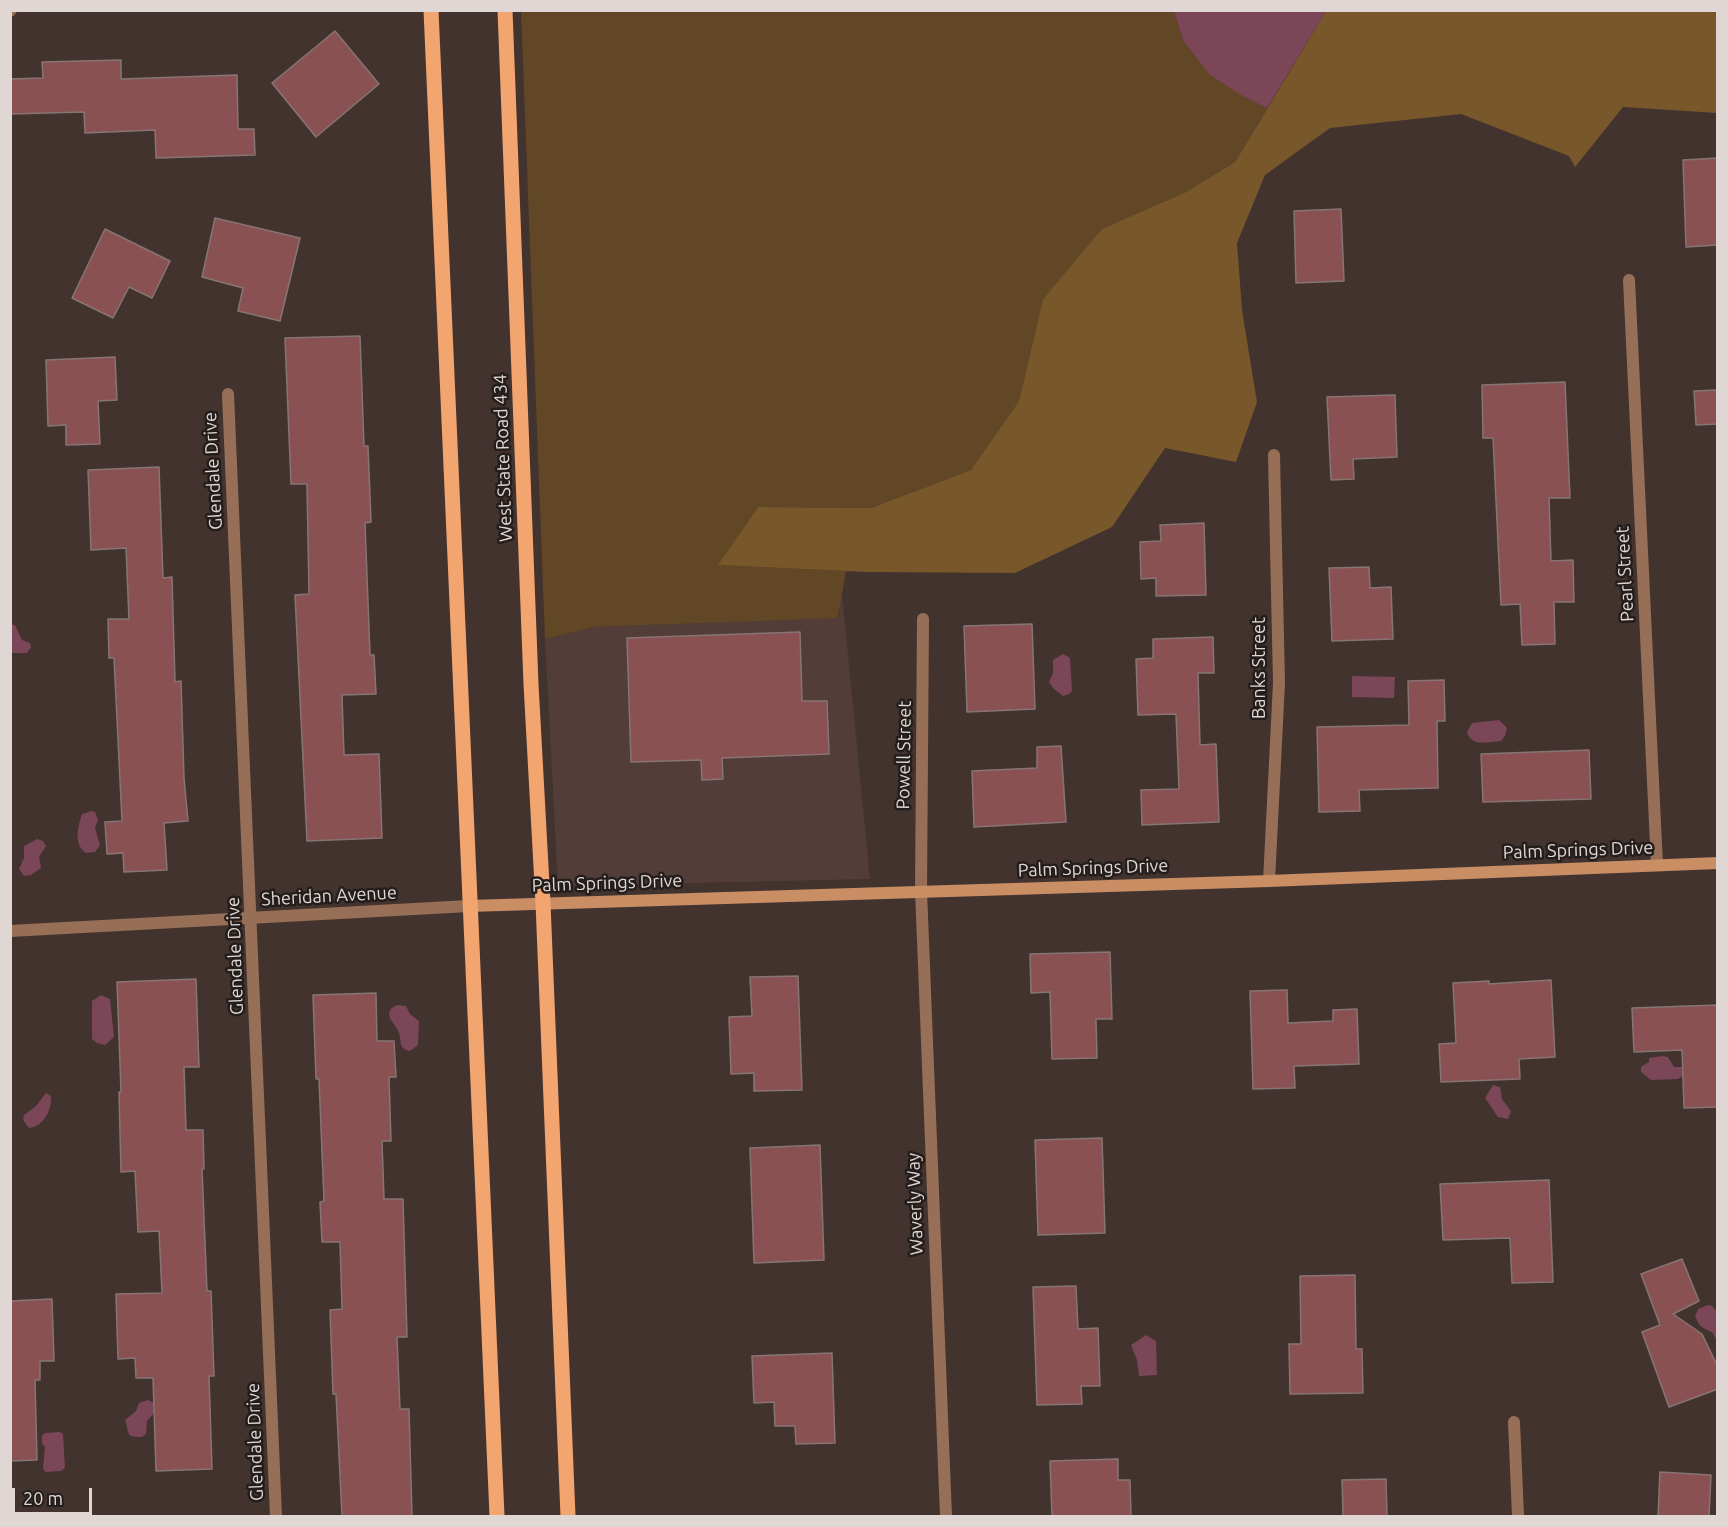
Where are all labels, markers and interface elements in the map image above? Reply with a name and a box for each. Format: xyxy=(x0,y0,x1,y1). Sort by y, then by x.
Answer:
street label: West State Road 434 xyxy=(489,374,517,542)
street label: Glendale Drive xyxy=(199,412,227,530)
street label: Pearl Street xyxy=(1612,526,1638,622)
street label: Banks Street xyxy=(1248,617,1270,719)
street label: Powell Street xyxy=(892,700,916,810)
street label: Palm Springs Drive xyxy=(1502,837,1654,863)
street label: Palm Springs Drive xyxy=(1017,855,1169,881)
street label: Palm Springs Drive xyxy=(531,870,683,896)
street label: Sheridan Avenue xyxy=(261,882,397,910)
street label: Glendale Drive xyxy=(222,897,248,1015)
street label: Waverly Way xyxy=(902,1152,928,1256)
street label: Glendale Drive xyxy=(242,1383,268,1501)
scale bar xyxy=(15,1476,94,1514)
text: 20 m xyxy=(23,1488,63,1508)

